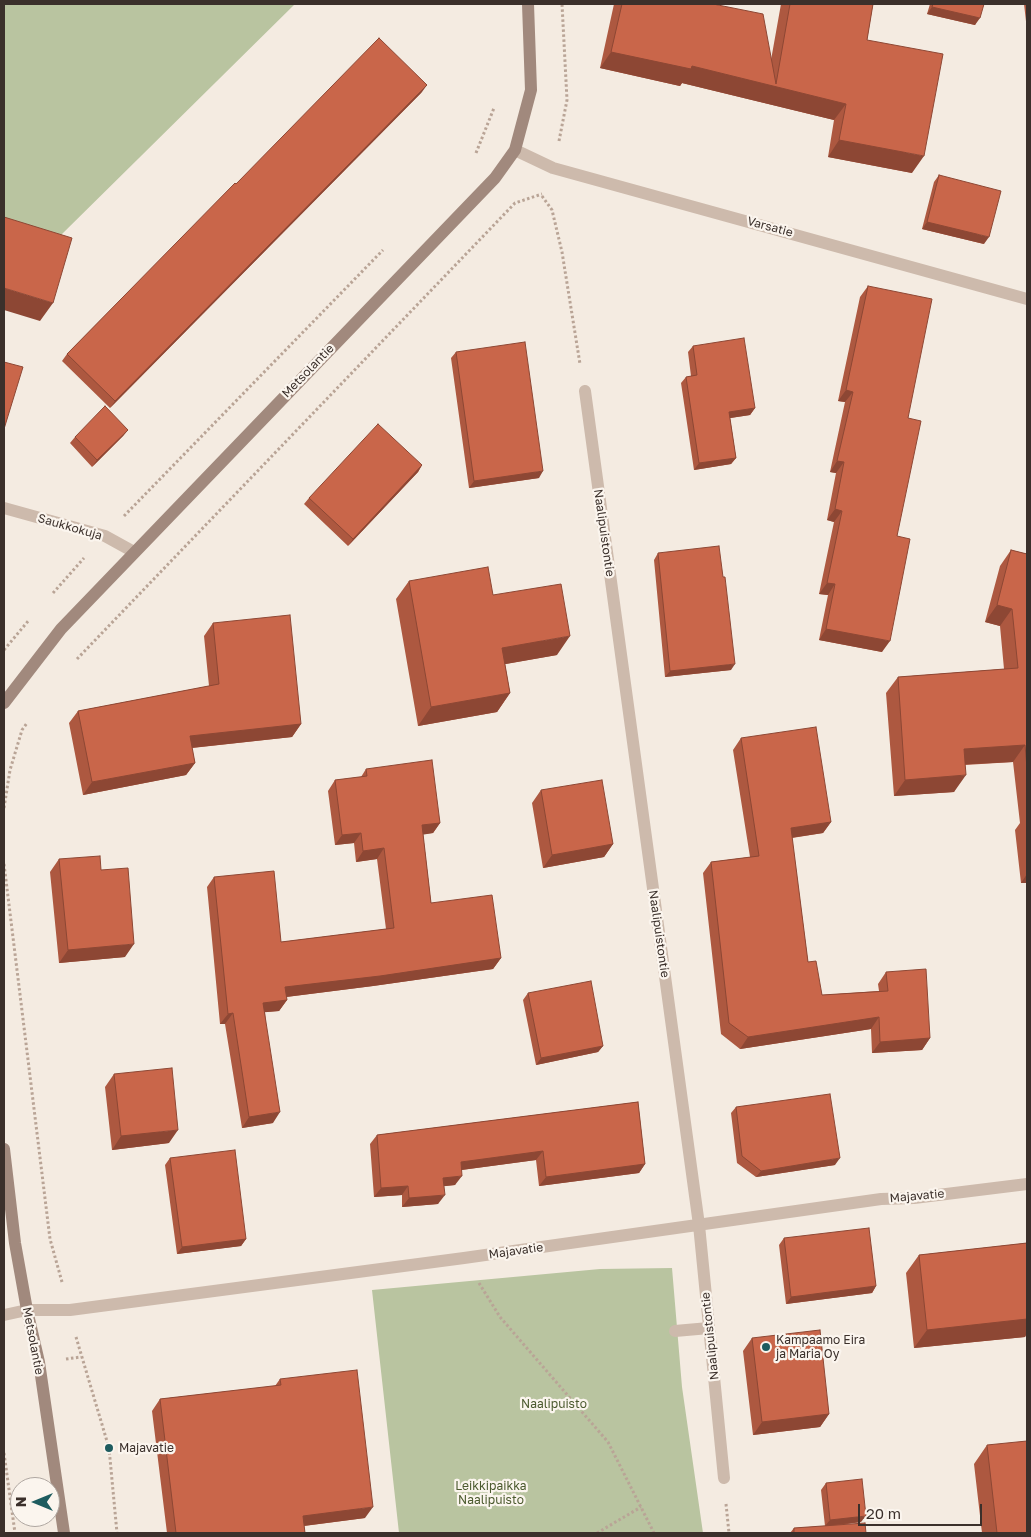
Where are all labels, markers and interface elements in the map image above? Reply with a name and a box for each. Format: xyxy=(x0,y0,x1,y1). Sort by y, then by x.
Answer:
street label: Varsatie xyxy=(746,214,794,240)
street label: Metsolantie xyxy=(279,341,337,401)
street label: Naalipuistontie xyxy=(591,488,617,578)
street label: Saukkokuja xyxy=(36,511,104,543)
street label: Naalipuistontie xyxy=(646,889,672,979)
street label: Majavatie xyxy=(889,1186,945,1206)
street label: Majavatie xyxy=(488,1240,544,1262)
street label: Naalipuistontie xyxy=(698,1291,722,1381)
street label: Metsolantie xyxy=(19,1306,47,1376)
place label: Kampaamo Eira ja Maria Oy xyxy=(776,1333,865,1361)
marker: Kampaamo Eira ja Maria Oy xyxy=(760,1341,772,1353)
park label: Naalipuisto xyxy=(521,1397,587,1411)
place label: Majavatie xyxy=(119,1441,174,1455)
marker: Majavatie xyxy=(103,1442,115,1454)
north arrow xyxy=(10,1477,60,1527)
park label: Leikkipaikka Naalipuisto xyxy=(455,1479,527,1507)
scale bar xyxy=(861,1494,985,1526)
text: N xyxy=(12,1497,29,1507)
text: 20 m xyxy=(866,1504,901,1522)

